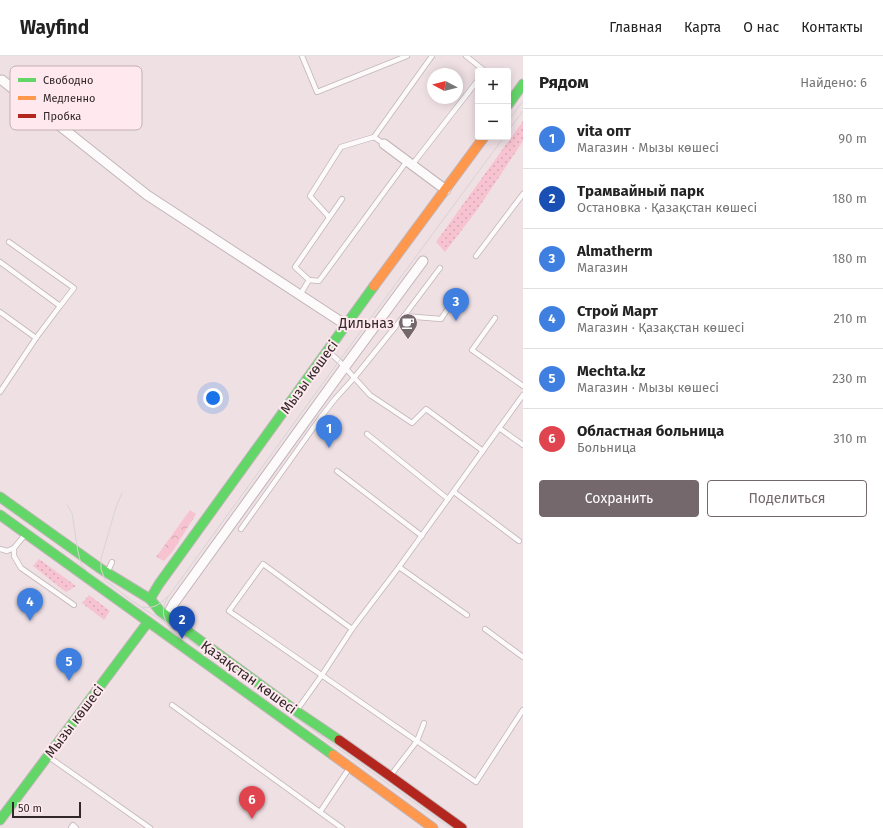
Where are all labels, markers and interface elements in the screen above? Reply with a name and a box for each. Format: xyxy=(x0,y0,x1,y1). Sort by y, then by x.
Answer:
text: Wayfind xyxy=(20,16,89,39)
text: Главная xyxy=(609,19,662,36)
text: Карта xyxy=(684,19,721,36)
text: О нас xyxy=(743,19,779,36)
text: Контакты xyxy=(801,19,863,36)
legend xyxy=(10,66,142,130)
north arrow xyxy=(427,68,463,104)
map controls xyxy=(475,68,511,140)
button: + xyxy=(475,68,511,104)
text: Рядом xyxy=(539,72,589,93)
text: Свободно xyxy=(43,74,93,87)
text: Найдено: 6 xyxy=(800,75,867,90)
text: Медленно xyxy=(43,92,95,105)
button: − xyxy=(475,104,511,140)
text: Пробка xyxy=(43,110,81,123)
text: vita опт xyxy=(577,122,631,140)
text: 1 xyxy=(549,131,555,146)
text: 90 m xyxy=(838,131,867,146)
text: Магазин · Мызы көшесі xyxy=(577,140,719,155)
text: Трамвайный парк xyxy=(577,182,704,200)
text: 2 xyxy=(549,191,555,206)
text: 180 m xyxy=(832,191,867,206)
text: Остановка · Қазақстан көшесі xyxy=(577,200,757,215)
text: Almatherm xyxy=(577,242,653,260)
text: 3 xyxy=(549,251,555,266)
text: 180 m xyxy=(832,251,867,266)
text: Магазин xyxy=(577,260,628,275)
pin: 3 xyxy=(443,288,469,321)
text: Строй Март xyxy=(577,302,658,320)
text: 4 xyxy=(548,311,556,326)
text: 210 m xyxy=(833,311,867,326)
cafe icon: Дильназ xyxy=(397,312,419,340)
place label: Дильназ xyxy=(338,315,394,332)
text: Магазин · Қазақстан көшесі xyxy=(577,320,745,335)
street label: Мызы көшесі xyxy=(277,337,342,417)
text: Mechta.kz xyxy=(577,362,646,380)
text: 5 xyxy=(549,371,555,386)
text: 230 m xyxy=(832,371,867,386)
text: Магазин · Мызы көшесі xyxy=(577,380,719,395)
your location xyxy=(203,388,223,408)
pin: 1 xyxy=(316,415,342,448)
text: Областная больница xyxy=(577,422,724,440)
text: 6 xyxy=(548,431,556,446)
text: 310 m xyxy=(833,431,867,446)
text: Больница xyxy=(577,440,636,455)
button: Сохранить xyxy=(539,480,699,517)
button: Поделиться xyxy=(707,480,867,517)
pin: 4 xyxy=(17,588,43,621)
pin: 2 xyxy=(169,606,195,639)
street label: Қазақстан көшесі xyxy=(197,637,300,718)
pin: 5 xyxy=(56,648,82,681)
street label: Мызы көшесі xyxy=(41,681,107,761)
pin: 6 xyxy=(239,786,265,819)
scale bar xyxy=(12,800,81,819)
text: 50 m xyxy=(18,802,42,815)

